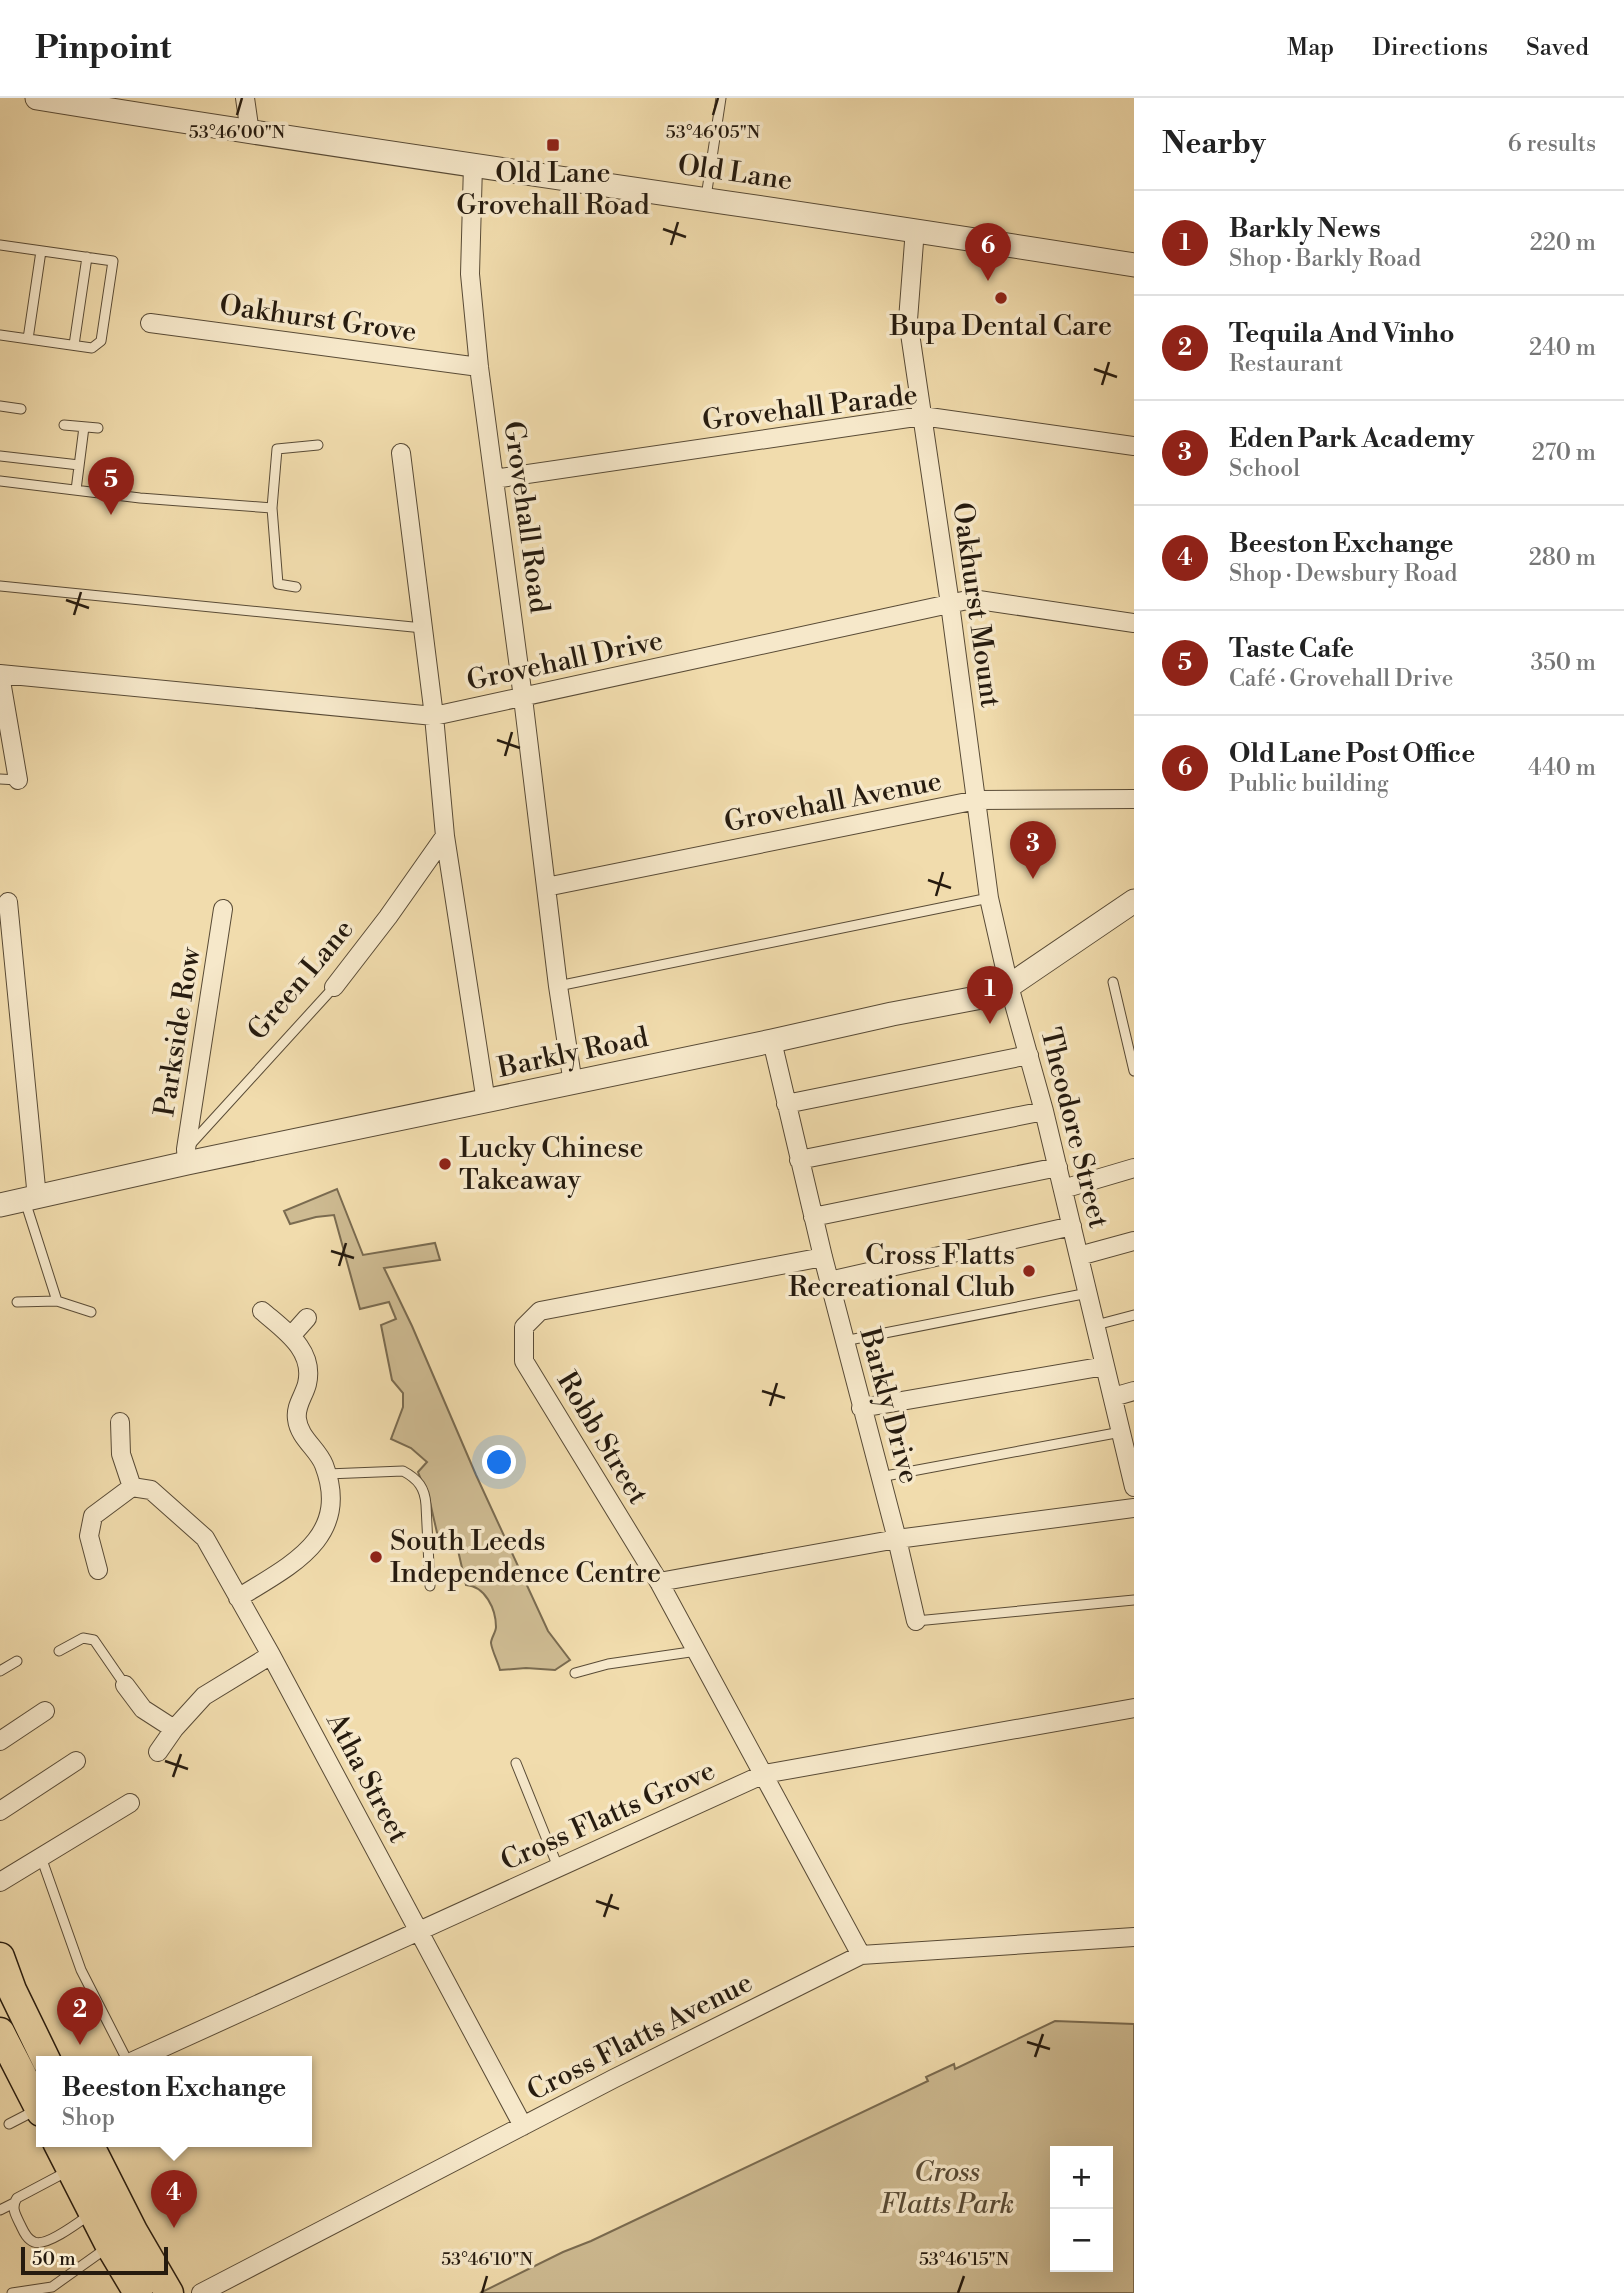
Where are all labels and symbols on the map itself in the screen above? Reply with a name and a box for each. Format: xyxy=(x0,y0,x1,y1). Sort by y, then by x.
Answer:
text: 53°46'00"N xyxy=(189,121,286,144)
text: 53°46'05"N xyxy=(666,121,761,144)
marker: Old Lane Grovehall Road xyxy=(545,137,561,153)
street label: Old Lane xyxy=(675,148,795,198)
place label: Old Lane Grovehall Road xyxy=(456,156,650,223)
pin: 6 xyxy=(965,223,1011,281)
street label: Oakhurst Grove xyxy=(217,288,419,350)
marker: Bupa Dental Care xyxy=(993,290,1009,306)
place label: Bupa Dental Care xyxy=(889,309,1112,344)
street label: Grovehall Parade xyxy=(700,377,920,439)
street label: Grovehall Road xyxy=(495,419,557,615)
pin: 5 xyxy=(88,457,134,515)
street label: Oakhurst Mount xyxy=(944,500,1008,710)
street label: Grovehall Drive xyxy=(464,623,666,699)
street label: Grovehall Avenue xyxy=(721,764,945,840)
pin: 3 xyxy=(1010,821,1056,879)
street label: Green Lane xyxy=(240,913,362,1047)
street label: Parkside Row xyxy=(147,944,209,1119)
pin: 1 xyxy=(967,966,1013,1024)
street label: Barkly Road xyxy=(494,1020,652,1086)
street label: Theodore Street xyxy=(1032,1024,1116,1232)
place label: Lucky Chinese Takeaway xyxy=(459,1131,644,1198)
marker: Lucky Chinese Takeaway xyxy=(437,1156,453,1172)
place label: Cross Flatts Recreational Club xyxy=(788,1238,1015,1305)
marker: Cross Flatts Recreational Club xyxy=(1021,1263,1037,1279)
street label: Barkly Drive xyxy=(851,1324,927,1487)
street label: Robb Street xyxy=(549,1365,655,1511)
your location xyxy=(482,1445,516,1479)
place label: South Leeds Independence Centre xyxy=(390,1524,661,1591)
marker: South Leeds Independence Centre xyxy=(368,1549,384,1565)
street label: Atha Street xyxy=(318,1706,416,1849)
street label: Cross Flatts Grove xyxy=(495,1753,721,1879)
street label: Cross Flatts Avenue xyxy=(522,1965,758,2109)
pin: 2 xyxy=(57,1987,103,2045)
park label: Cross Flatts Park xyxy=(880,2155,1014,2222)
pin: 4 xyxy=(151,2170,197,2228)
scale bar xyxy=(21,2244,168,2276)
text: 53°46'10"N xyxy=(441,2248,533,2271)
text: 53°46'15"N xyxy=(919,2248,1010,2271)

